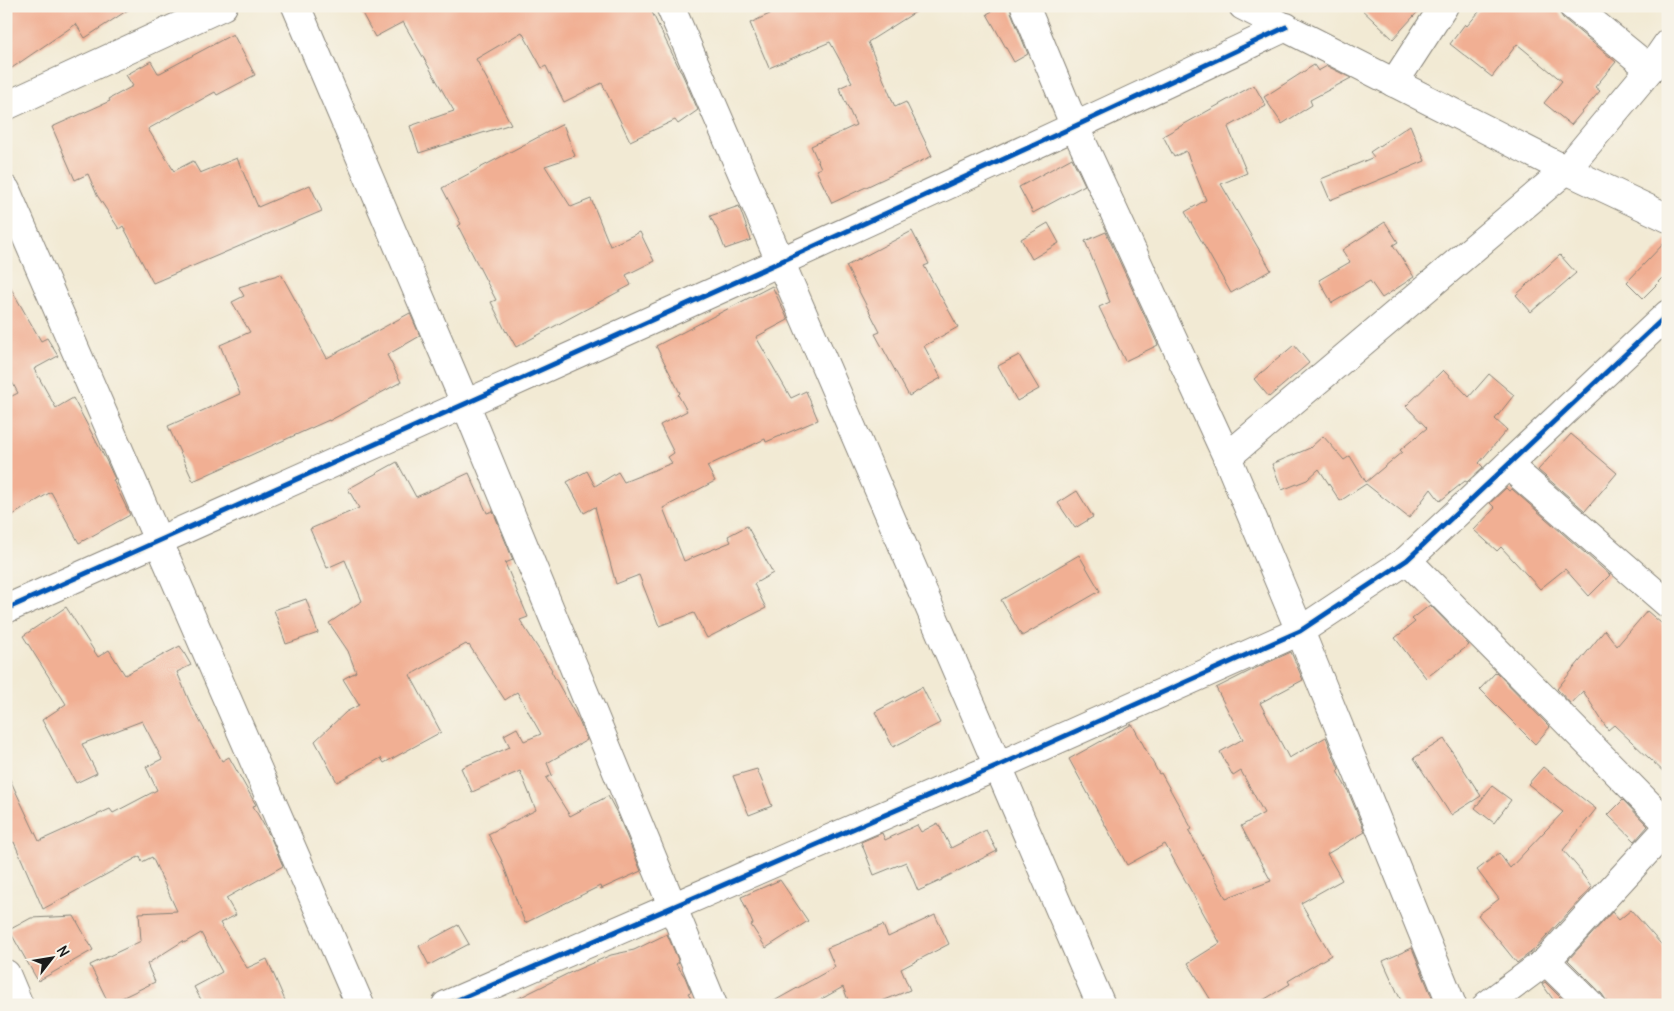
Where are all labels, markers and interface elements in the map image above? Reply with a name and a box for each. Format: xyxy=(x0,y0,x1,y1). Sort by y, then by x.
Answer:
north arrow xyxy=(28,934,78,984)
text: N xyxy=(53,943,73,960)

